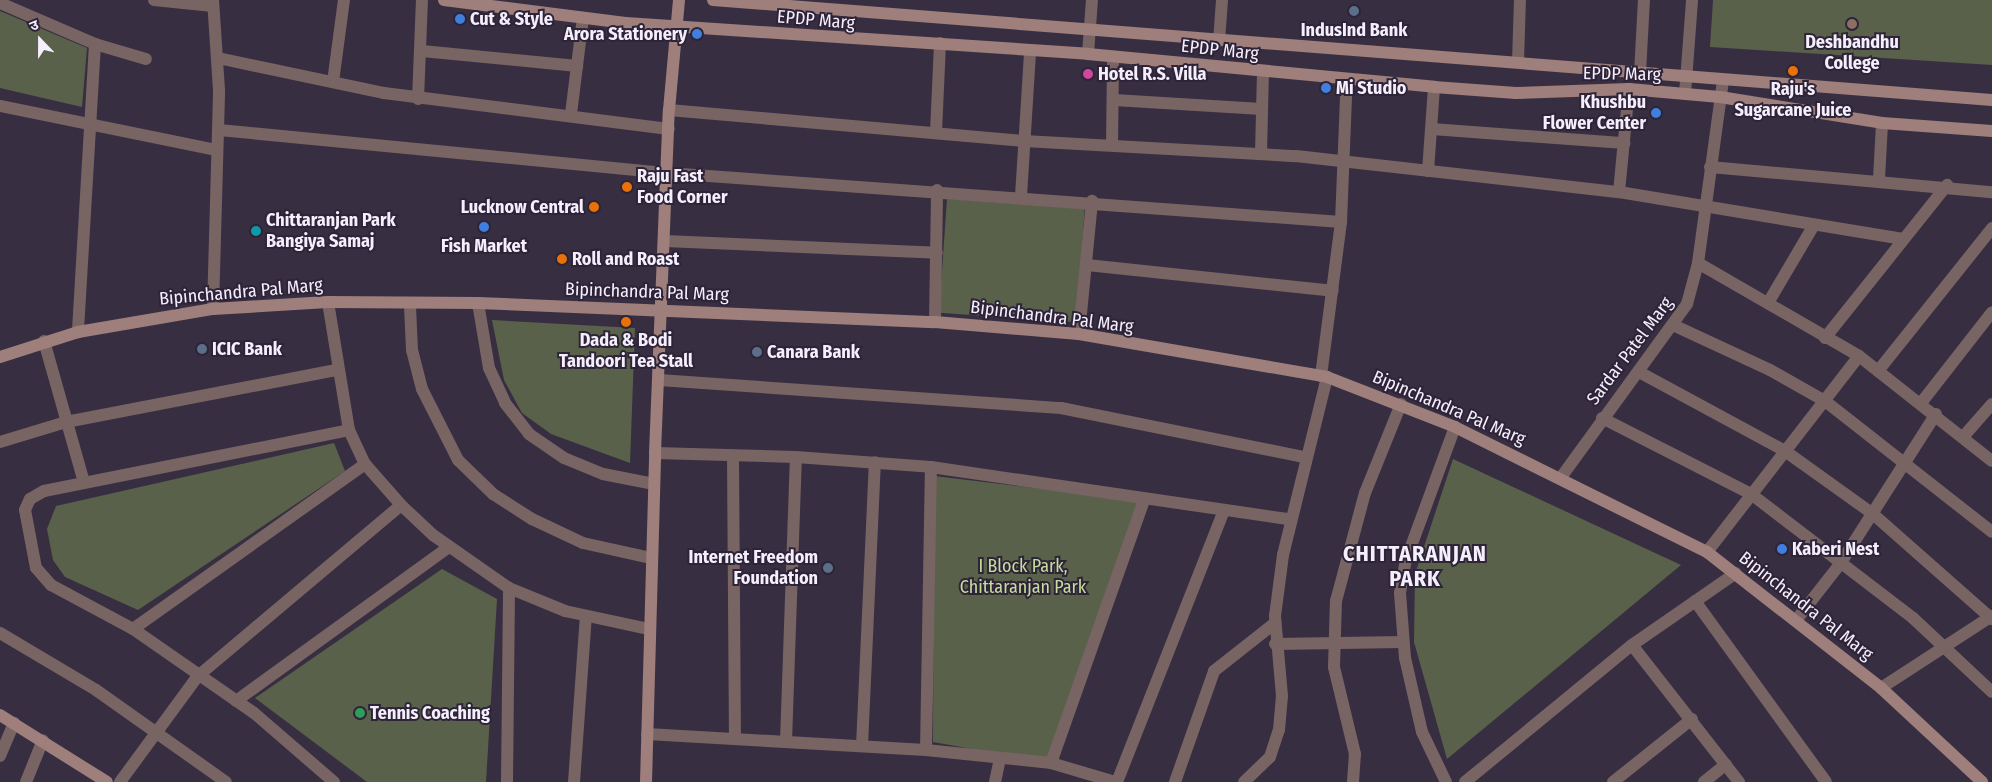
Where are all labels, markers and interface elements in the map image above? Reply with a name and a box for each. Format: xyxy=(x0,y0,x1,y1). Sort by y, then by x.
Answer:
marker: IndusInd Bank xyxy=(1348,5,1360,17)
street label: EPDP Marg xyxy=(776,6,856,34)
place label: Cut & Style xyxy=(470,8,553,30)
marker: Cut & Style xyxy=(454,13,466,25)
north arrow xyxy=(15,15,65,65)
text: उ xyxy=(27,16,41,35)
marker: Deshbandhu College xyxy=(1846,18,1858,30)
place label: IndusInd Bank xyxy=(1301,19,1407,41)
place label: Arora Stationery xyxy=(564,23,687,45)
marker: Arora Stationery xyxy=(691,28,703,40)
place label: Deshbandhu College xyxy=(1805,32,1899,74)
street label: EPDP Marg xyxy=(1180,35,1260,65)
place label: Hotel R.S. Villa xyxy=(1098,63,1206,85)
street label: EPDP Marg xyxy=(1583,63,1661,85)
marker: Raju's Sugarcane Juice xyxy=(1787,65,1799,77)
marker: Hotel R.S. Villa xyxy=(1082,68,1094,80)
place label: Mi Studio xyxy=(1336,77,1406,99)
place label: Raju's Sugarcane Juice xyxy=(1735,79,1851,122)
marker: Mi Studio xyxy=(1320,82,1332,94)
place label: Khushbu Flower Center xyxy=(1543,92,1646,134)
marker: Khushbu Flower Center xyxy=(1650,107,1662,119)
place label: Raju Fast Food Corner xyxy=(637,166,728,208)
marker: Raju Fast Food Corner xyxy=(621,181,633,193)
place label: Lucknow Central xyxy=(461,196,584,218)
marker: Lucknow Central xyxy=(588,201,600,213)
place label: Chittaranjan Park Bangiya Samaj xyxy=(266,210,396,252)
marker: Fish Market xyxy=(478,221,490,233)
marker: Chittaranjan Park Bangiya Samaj xyxy=(250,225,262,237)
place label: Fish Market xyxy=(441,235,527,257)
place label: Roll and Roast xyxy=(572,248,679,270)
marker: Roll and Roast xyxy=(556,253,568,265)
street label: Bipinchandra Pal Marg xyxy=(158,274,324,310)
street label: Bipinchandra Pal Marg xyxy=(565,278,729,306)
street label: Sardar Patel Marg xyxy=(1582,293,1678,409)
street label: Bipinchandra Pal Marg xyxy=(969,296,1135,338)
marker: Dada & Bodi Tandoori Tea Stall xyxy=(620,316,632,328)
place label: Dada & Bodi Tandoori Tea Stall xyxy=(559,330,693,372)
place label: ICIC Bank xyxy=(212,338,282,360)
place label: Canara Bank xyxy=(767,341,860,363)
marker: ICIC Bank xyxy=(196,343,208,355)
marker: Canara Bank xyxy=(751,346,763,358)
street label: Bipinchandra Pal Marg xyxy=(1369,366,1529,450)
place label: Kaberi Nest xyxy=(1792,538,1879,560)
district label: CHITTARANJAN PARK xyxy=(1341,540,1489,592)
marker: Kaberi Nest xyxy=(1776,543,1788,555)
place label: Internet Freedom Foundation xyxy=(689,547,818,590)
street label: Bipinchandra Pal Marg xyxy=(1735,547,1877,665)
park label: I Block Park, Chittaranjan Park xyxy=(960,556,1086,598)
marker: Internet Freedom Foundation xyxy=(822,562,834,574)
place label: Tennis Coaching xyxy=(370,702,490,724)
marker: Tennis Coaching xyxy=(354,707,366,719)

